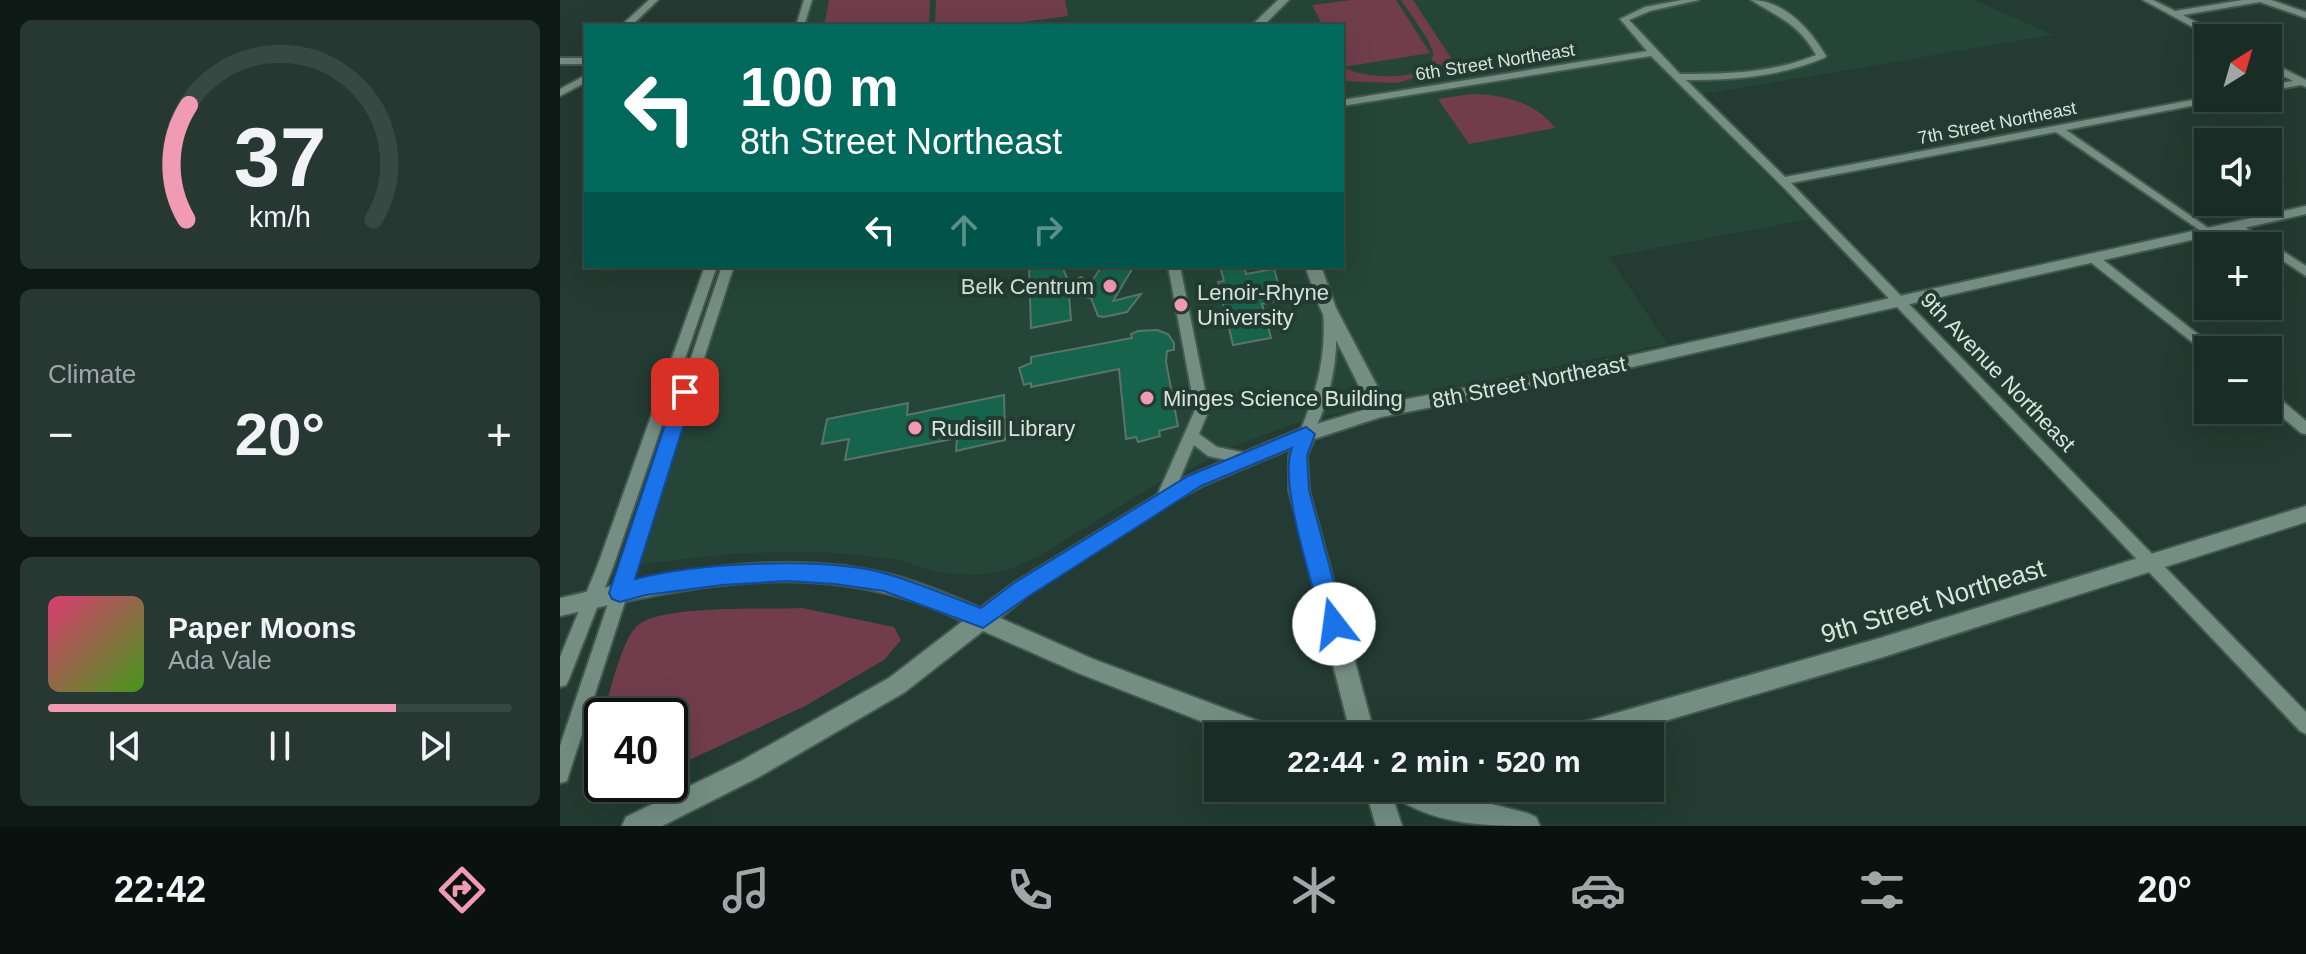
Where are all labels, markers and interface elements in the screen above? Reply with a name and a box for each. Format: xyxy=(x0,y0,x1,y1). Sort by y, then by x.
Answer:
north arrow xyxy=(2194,24,2282,112)
map controls xyxy=(2194,24,2282,424)
street label: 6th Street Northeast xyxy=(1414,40,1576,84)
text: 100 m xyxy=(740,55,899,118)
icon: left xyxy=(608,56,712,160)
street label: 7th Street Northeast xyxy=(1916,98,2078,148)
text: 37 xyxy=(234,111,326,204)
text: 8th Street Northeast xyxy=(740,121,1062,162)
button: sound xyxy=(2194,128,2282,216)
text: km/h xyxy=(249,202,311,234)
icon: left xyxy=(858,208,902,252)
icon: ahead xyxy=(942,208,986,252)
icon: right xyxy=(1026,208,1070,252)
button: + xyxy=(2194,232,2282,320)
place label: Belk Centrum xyxy=(961,274,1094,299)
marker: Belk Centrum xyxy=(1101,277,1119,295)
place label: Lenoir-Rhyne University xyxy=(1197,280,1329,330)
street label: 9th Avenue Northeast xyxy=(1916,287,2080,457)
marker: Lenoir-Rhyne University xyxy=(1172,296,1190,314)
button: − xyxy=(2194,336,2282,424)
street label: 8th Street Northeast xyxy=(1430,351,1628,413)
pin xyxy=(651,358,719,426)
text: Climate xyxy=(48,359,136,389)
icon: arrive xyxy=(663,370,707,414)
place label: Minges Science Building xyxy=(1163,386,1403,411)
marker: Minges Science Building xyxy=(1138,389,1156,407)
text: 20° xyxy=(235,401,325,468)
text: − xyxy=(48,410,74,459)
text: + xyxy=(486,410,512,459)
place label: Rudisill Library xyxy=(931,416,1075,441)
marker: Rudisill Library xyxy=(906,419,924,437)
street label: 9th Street Northeast xyxy=(1817,552,2049,649)
position arrow xyxy=(1292,582,1376,666)
text: Paper Moons xyxy=(168,611,356,644)
text: Ada Vale xyxy=(168,645,272,675)
speed limit sign: 40 xyxy=(584,698,688,802)
icon: previous xyxy=(103,724,147,768)
icon: pause xyxy=(258,724,302,768)
icon: next xyxy=(413,724,457,768)
text: 22:44 · 2 min · 520 m xyxy=(1287,745,1581,778)
icon: directions xyxy=(434,862,490,918)
icon: music xyxy=(718,862,774,918)
icon: phone xyxy=(1002,862,1058,918)
icon: climate xyxy=(1286,862,1342,918)
icon: car xyxy=(1570,862,1626,918)
icon: filters xyxy=(1854,862,1910,918)
text: 22:42 xyxy=(114,869,206,910)
text: 20° xyxy=(2137,869,2192,910)

